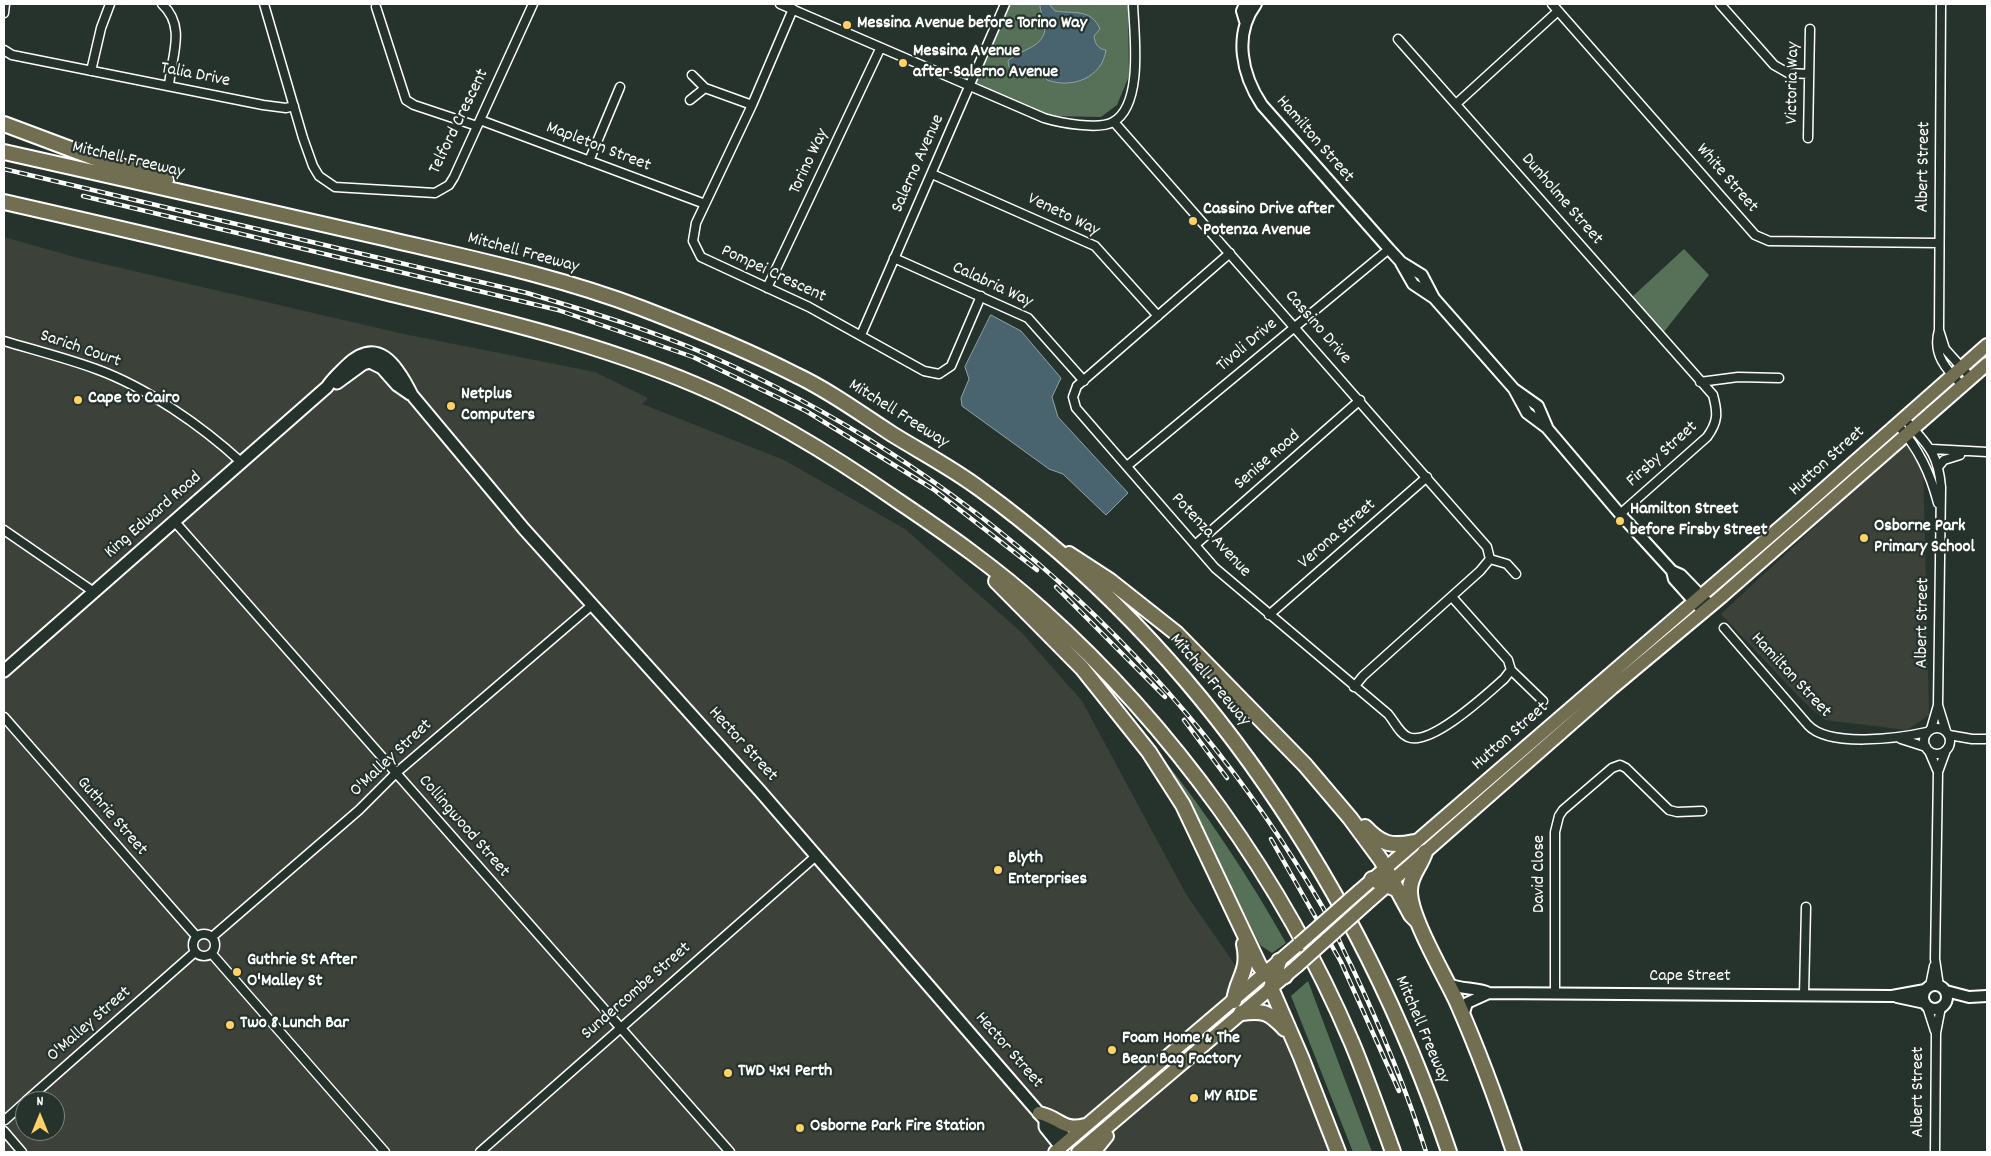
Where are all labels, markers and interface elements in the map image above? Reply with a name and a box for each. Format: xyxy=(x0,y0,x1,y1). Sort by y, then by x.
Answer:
place label: Messina Avenue before Torino Way xyxy=(857,14,1087,36)
marker: Messina Avenue before Torino Way xyxy=(841,19,853,31)
place label: Messina Avenue after Salerno Avenue xyxy=(913,42,1058,84)
street label: Victoria Way xyxy=(1782,42,1806,124)
marker: Messina Avenue after Salerno Avenue xyxy=(897,57,909,69)
street label: Talia Drive xyxy=(158,59,232,93)
street label: Telford Crescent xyxy=(425,66,495,178)
street label: Hamilton Street xyxy=(1270,92,1358,188)
street label: Salerno Avenue xyxy=(888,112,950,216)
street label: Mapleton Street xyxy=(543,118,653,178)
street label: Albert Street xyxy=(1913,121,1937,213)
street label: Torino Way xyxy=(785,126,835,198)
street label: Mitchell Freeway xyxy=(70,138,186,184)
street label: White Street xyxy=(1690,140,1762,218)
street label: Dunholme Street xyxy=(1515,150,1607,250)
street label: Veneto Way xyxy=(1023,189,1103,243)
place label: Cassino Drive after Potenza Avenue xyxy=(1203,200,1334,242)
marker: Cassino Drive after Potenza Avenue xyxy=(1187,215,1199,227)
street label: Mitchell Freeway xyxy=(465,229,581,279)
street label: Pompei Crescent xyxy=(717,241,829,309)
street label: Calabria Way xyxy=(948,258,1036,314)
street label: Cassino Drive xyxy=(1279,287,1355,369)
street label: Tivoli Drive xyxy=(1213,314,1283,378)
street label: Sarich Court xyxy=(37,326,123,374)
street label: Mitchell Freeway xyxy=(844,376,952,454)
place label: Netplus Computers xyxy=(461,385,535,428)
place label: Cape to Cairo xyxy=(88,389,180,411)
marker: Cape to Cairo xyxy=(72,394,84,406)
marker: Netplus Computers xyxy=(445,400,457,412)
street label: Firsby Street xyxy=(1623,417,1703,493)
street label: Hutton Street xyxy=(1786,422,1870,502)
street label: Senise Road xyxy=(1230,426,1306,496)
street label: King Edward Road xyxy=(101,468,207,564)
street label: Potenza Avenue xyxy=(1165,489,1255,583)
street label: Verona Street xyxy=(1295,495,1381,575)
place label: Hamilton Street before Firsby Street xyxy=(1630,500,1767,542)
marker: Hamilton Street before Firsby Street xyxy=(1614,515,1626,527)
place label: Osborne Park Primary School xyxy=(1874,517,1975,560)
marker: Osborne Park Primary School xyxy=(1858,532,1870,544)
street label: Albert Street xyxy=(1912,577,1936,669)
street label: Hamilton Street xyxy=(1745,629,1835,723)
street label: Mitchell Freeway xyxy=(1164,630,1254,732)
street label: Hutton Street xyxy=(1468,698,1554,776)
street label: Hector Street xyxy=(703,703,781,787)
street label: O'Malley Street xyxy=(346,715,438,803)
street label: Collingwood Street xyxy=(413,771,513,883)
street label: Guthrie Street xyxy=(71,773,151,861)
street label: David Close xyxy=(1530,835,1552,913)
place label: Blyth Enterprises xyxy=(1008,849,1087,892)
marker: Blyth Enterprises xyxy=(992,864,1004,876)
street label: Sundercombe Street xyxy=(578,939,696,1045)
place label: Guthrie St After O'Malley St xyxy=(247,951,357,994)
marker: Guthrie St After O'Malley St xyxy=(231,966,243,978)
street label: Cape Street xyxy=(1649,967,1731,989)
street label: Mitchell Freeway xyxy=(1389,973,1453,1087)
street label: O'Malley Street xyxy=(43,983,137,1067)
street label: Hector Street xyxy=(969,1009,1047,1093)
place label: Two 8 Lunch Bar xyxy=(240,1014,349,1036)
marker: Two 8 Lunch Bar xyxy=(224,1019,236,1031)
place label: Foam Home & The Bean Bag Factory xyxy=(1122,1029,1241,1072)
marker: Foam Home & The Bean Bag Factory xyxy=(1106,1044,1118,1056)
street label: Albert Street xyxy=(1909,1046,1931,1138)
place label: TWD 4x4 Perth xyxy=(738,1062,832,1084)
marker: TWD 4x4 Perth xyxy=(722,1067,734,1079)
place label: MY RIDE xyxy=(1204,1087,1257,1109)
north arrow xyxy=(15,1091,65,1141)
text: N xyxy=(37,1092,43,1112)
marker: MY RIDE xyxy=(1188,1092,1200,1104)
place label: Osborne Park Fire Station xyxy=(810,1117,985,1139)
marker: Osborne Park Fire Station xyxy=(794,1122,806,1134)

